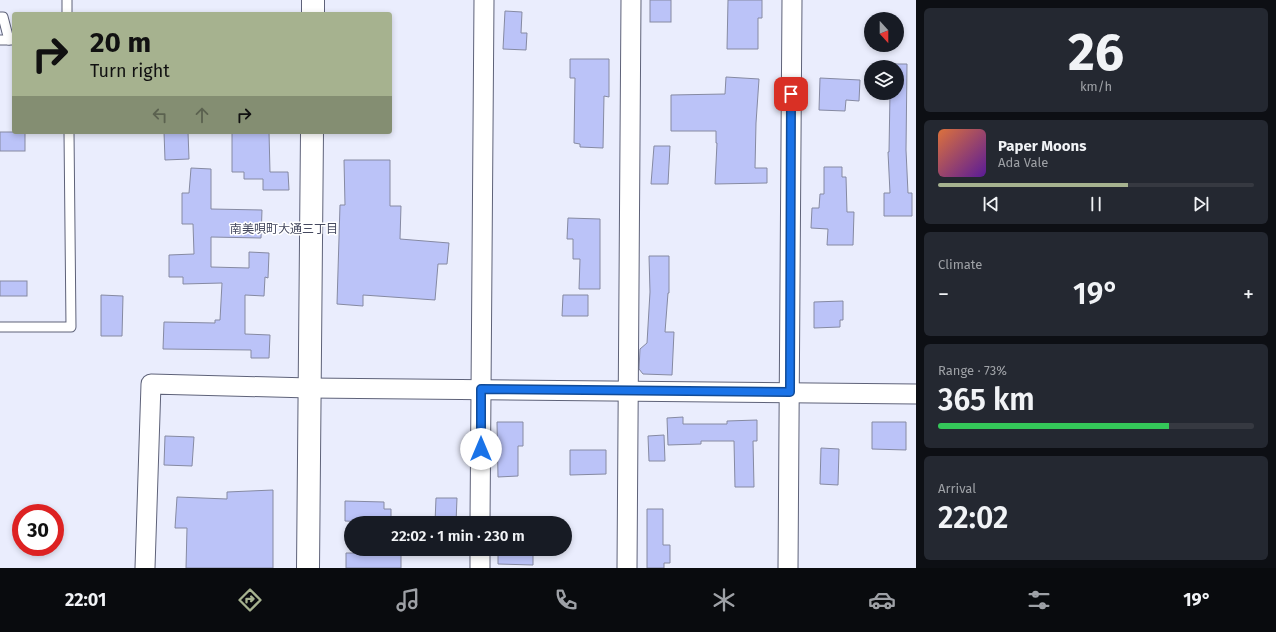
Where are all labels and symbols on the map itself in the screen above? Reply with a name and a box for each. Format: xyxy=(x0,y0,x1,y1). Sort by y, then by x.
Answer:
north arrow xyxy=(864,12,904,52)
pin xyxy=(774,77,808,111)
district label: 南美唄町大通三丁目 xyxy=(230,222,338,236)
position arrow xyxy=(460,428,502,470)
speed limit sign: 30 xyxy=(12,504,64,556)

